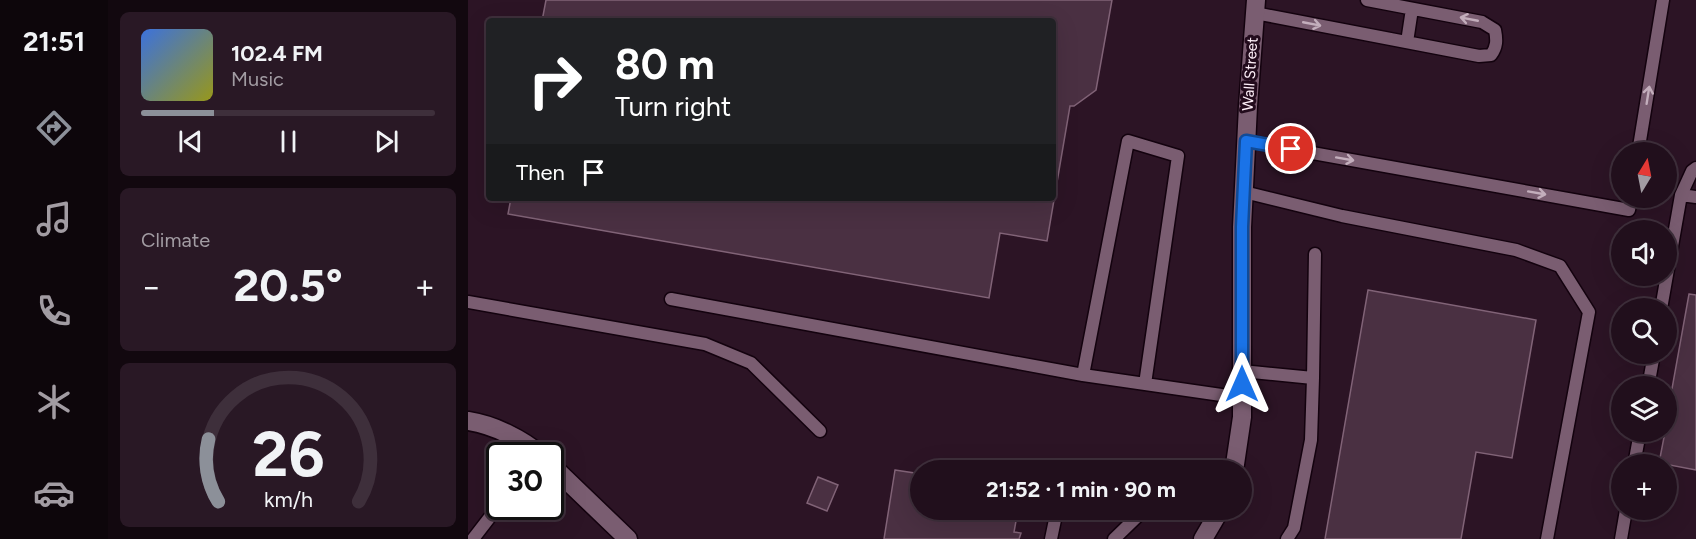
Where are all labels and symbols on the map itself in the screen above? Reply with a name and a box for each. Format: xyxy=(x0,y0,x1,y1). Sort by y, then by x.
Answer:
one-way arrow xyxy=(1460,13,1480,24)
one-way arrow xyxy=(1302,19,1322,30)
street label: Wall Street xyxy=(1238,36,1262,111)
one-way arrow xyxy=(1642,86,1653,106)
pin xyxy=(1265,123,1316,174)
north arrow xyxy=(1611,142,1677,208)
one-way arrow xyxy=(1334,154,1354,165)
one-way arrow xyxy=(1526,188,1546,199)
position arrow xyxy=(1210,352,1274,416)
speed limit sign: 30 xyxy=(486,442,564,520)

